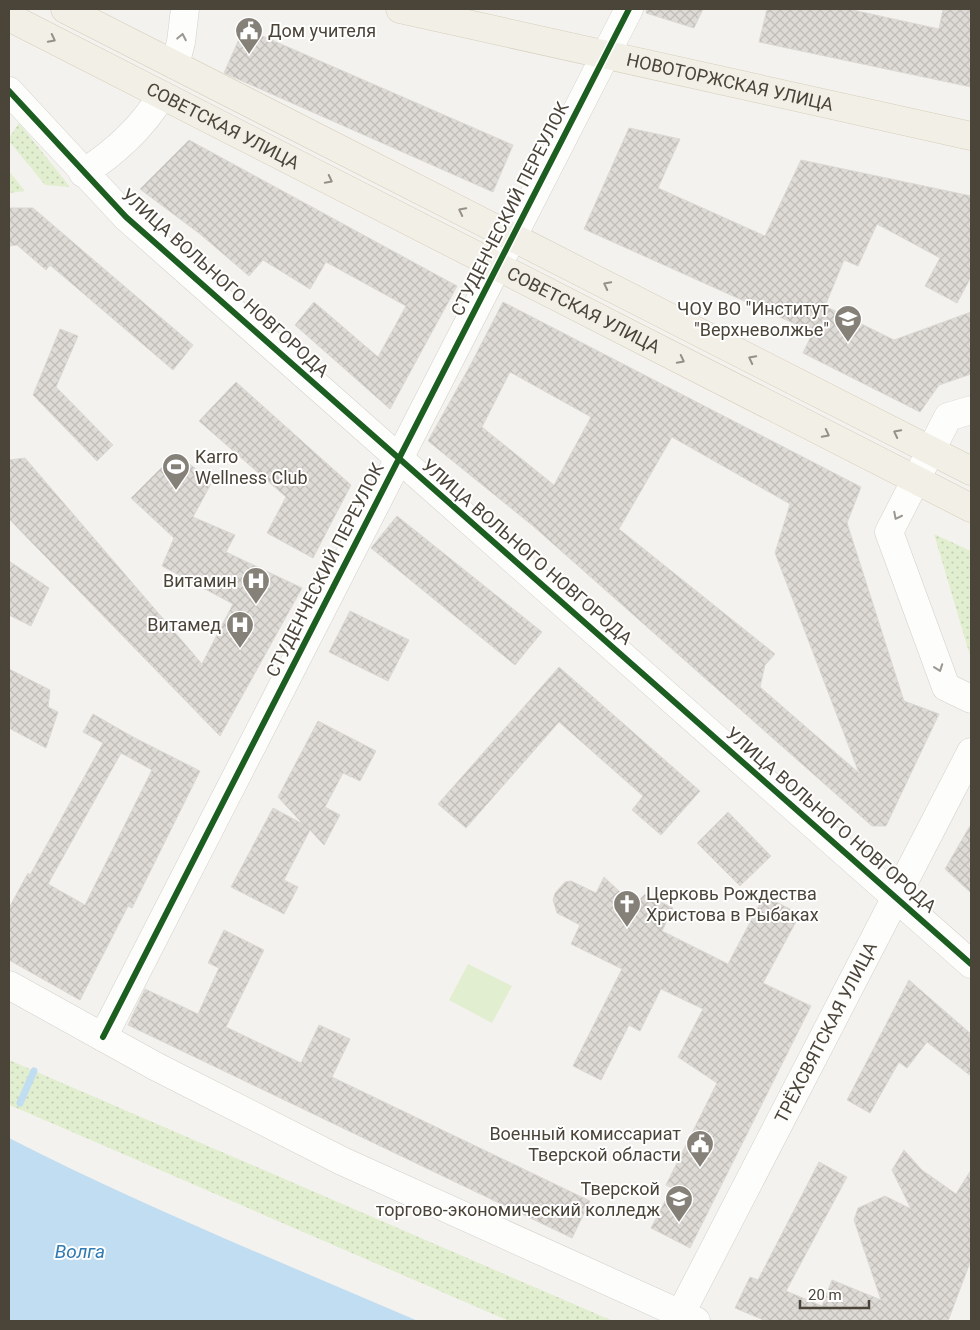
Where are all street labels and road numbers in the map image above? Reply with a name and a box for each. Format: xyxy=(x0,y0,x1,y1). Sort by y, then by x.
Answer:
street label: НОВОТОРЖСКАЯ УЛИЦА xyxy=(625,49,836,115)
street label: СОВЕТСКАЯ УЛИЦА xyxy=(143,78,303,173)
street label: СТУДЕНЧЕСКИЙ ПЕРЕУЛОК xyxy=(446,98,573,319)
street label: УЛИЦА ВОЛЬНОГО НОВГОРОДА xyxy=(117,184,334,382)
street label: СОВЕТСКАЯ УЛИЦА xyxy=(504,262,664,358)
street label: УЛИЦА ВОЛЬНОГО НОВГОРОДА xyxy=(418,454,637,649)
street label: СТУДЕНЧЕСКИЙ ПЕРЕУЛОК xyxy=(261,459,388,680)
street label: УЛИЦА ВОЛЬНОГО НОВГОРОДА xyxy=(722,722,941,917)
street label: ТРЁХСВЯТСКАЯ УЛИЦА xyxy=(770,938,881,1126)

